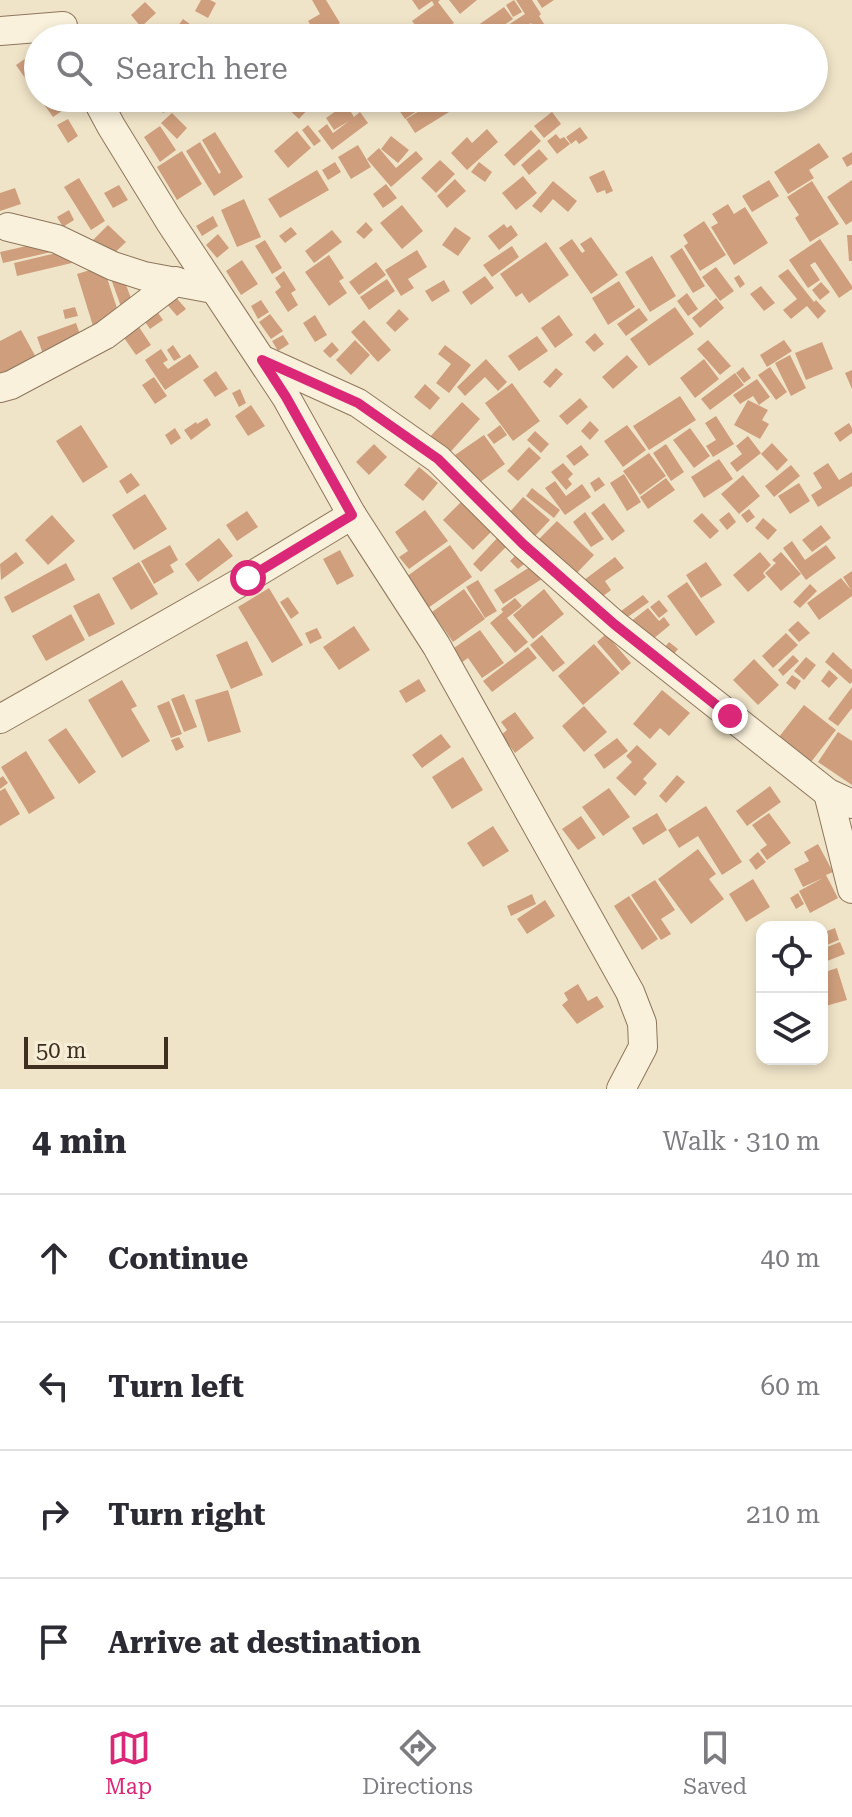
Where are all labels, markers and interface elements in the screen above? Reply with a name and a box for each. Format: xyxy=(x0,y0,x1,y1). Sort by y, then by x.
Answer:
search box xyxy=(24,24,828,112)
icon: search xyxy=(52,46,96,90)
text: Search here xyxy=(116,51,288,86)
route start xyxy=(230,560,266,596)
route end xyxy=(712,698,748,734)
map controls xyxy=(756,921,828,1065)
button: locate xyxy=(756,921,828,993)
button: layers xyxy=(756,993,828,1065)
scale bar xyxy=(24,1033,168,1069)
text: 50 m xyxy=(36,1038,86,1063)
text: 4 min xyxy=(32,1121,127,1161)
text: Walk · 310 m xyxy=(662,1126,820,1156)
icon: ahead xyxy=(32,1236,76,1280)
text: Continue xyxy=(108,1241,248,1276)
text: 40 m xyxy=(761,1243,820,1273)
icon: left xyxy=(32,1364,76,1408)
text: Turn left xyxy=(108,1369,244,1404)
text: 60 m xyxy=(761,1371,820,1401)
icon: right xyxy=(32,1492,76,1536)
text: Turn right xyxy=(108,1497,265,1532)
text: 210 m xyxy=(746,1499,820,1529)
icon: arrive xyxy=(32,1620,76,1664)
text: Arrive at destination xyxy=(108,1625,421,1660)
tab: Map xyxy=(105,1726,152,1799)
tab: Directions xyxy=(362,1726,473,1799)
tab: Saved xyxy=(683,1726,747,1799)

